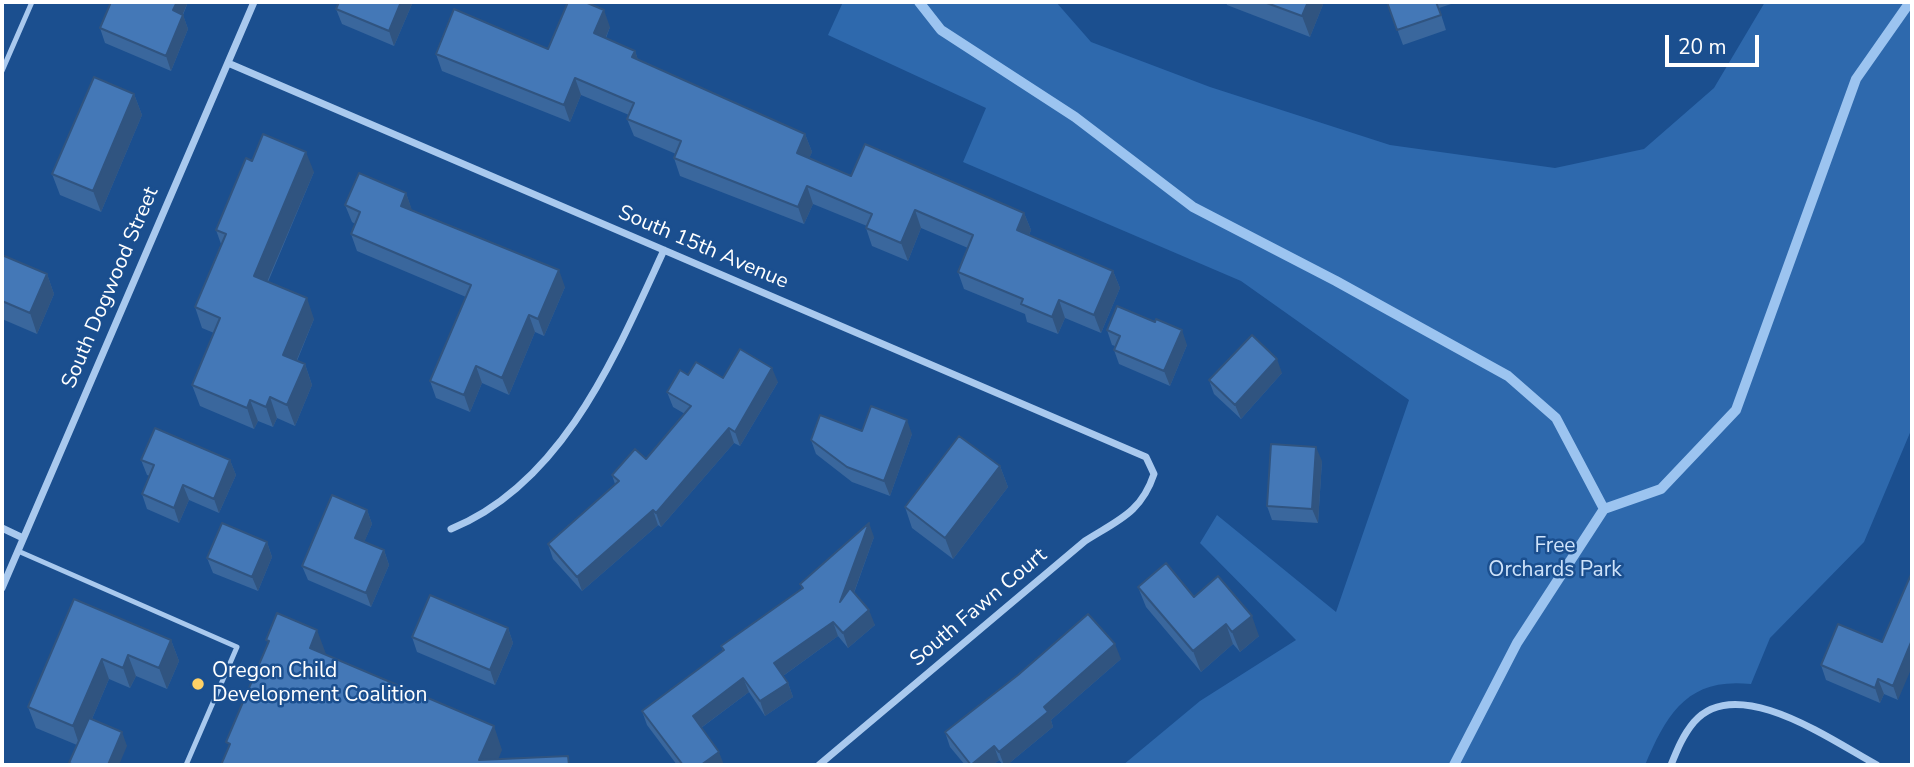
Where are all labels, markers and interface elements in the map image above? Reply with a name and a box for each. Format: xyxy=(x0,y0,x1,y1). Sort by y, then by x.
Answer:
scale bar xyxy=(1669,21,1764,65)
text: 20 m xyxy=(1678,33,1727,61)
street label: South Dogwood Street xyxy=(57,183,165,393)
street label: South 15th Avenue xyxy=(614,201,792,295)
park label: Free Orchards Park xyxy=(1488,534,1622,584)
street label: South Fawn Court xyxy=(906,544,1052,672)
place label: Oregon Child Development Coalition xyxy=(212,659,427,709)
marker: Oregon Child Development Coalition xyxy=(190,676,206,692)

